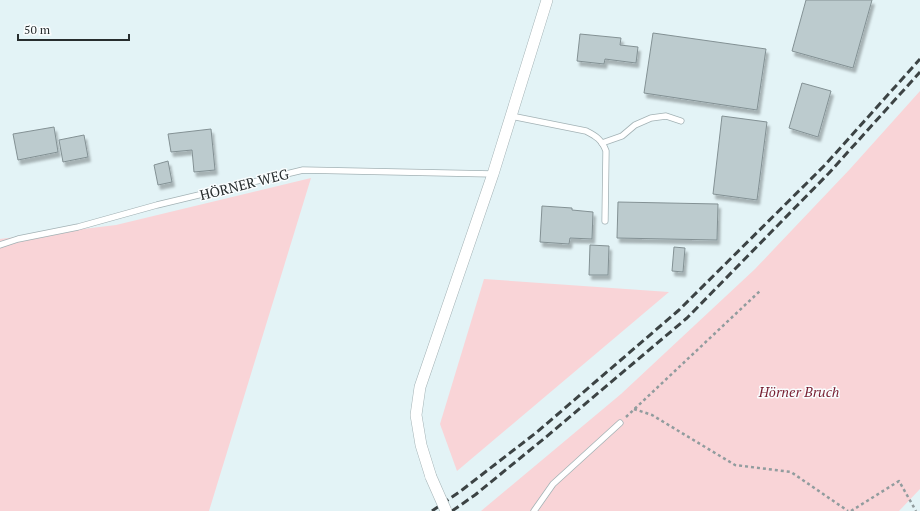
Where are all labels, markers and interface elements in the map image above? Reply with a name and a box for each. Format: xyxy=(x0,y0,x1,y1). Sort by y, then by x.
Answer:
scale bar xyxy=(18,16,129,42)
text: 50 m xyxy=(24,22,51,37)
street label: HÖRNER WEG xyxy=(198,164,291,204)
park label: Hörner Bruch xyxy=(758,382,839,401)

